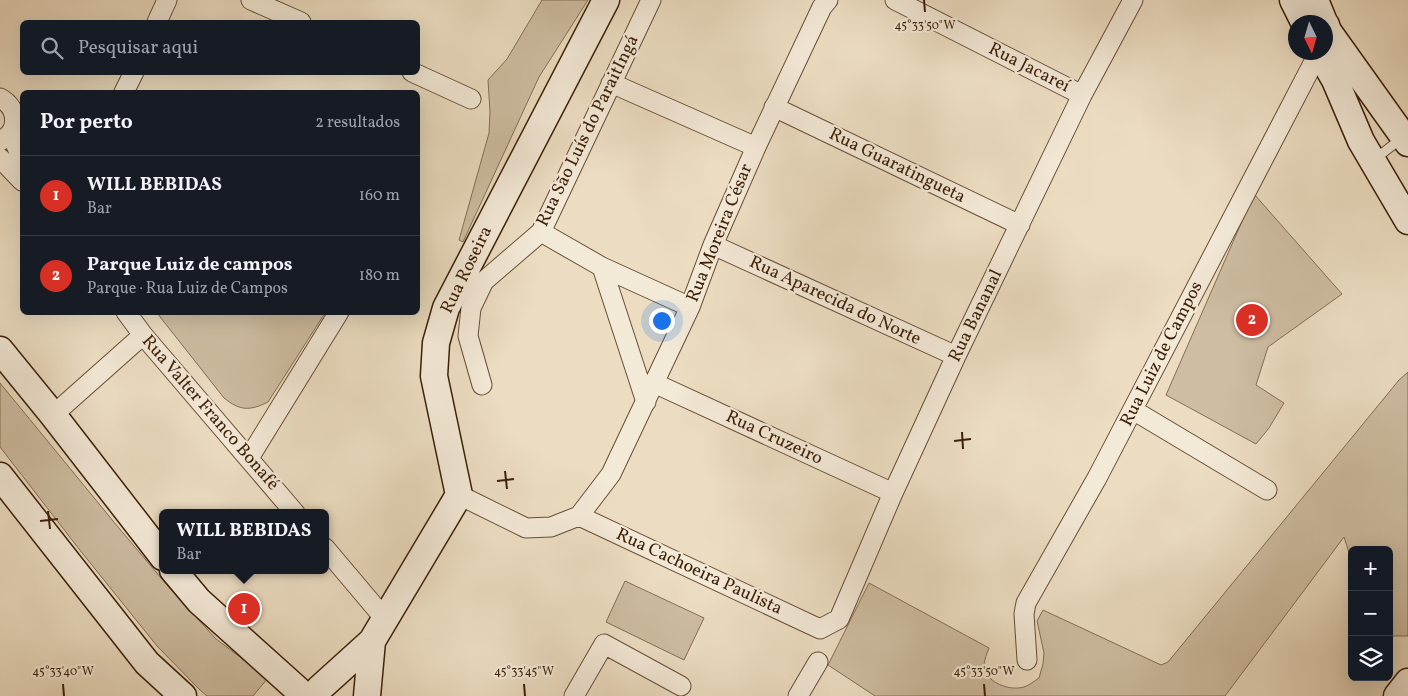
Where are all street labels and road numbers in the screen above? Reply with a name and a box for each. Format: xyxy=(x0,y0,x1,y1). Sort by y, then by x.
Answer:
street label: Rua São Luís do ParaitIngá xyxy=(531,31,645,231)
street label: Rua Jacareí xyxy=(984,37,1075,99)
street label: Rua Guaratingueta xyxy=(824,122,970,210)
street label: Rua Moreira César xyxy=(681,160,759,306)
street label: Rua Roseira xyxy=(435,222,499,318)
street label: Rua Aparecida do Norte xyxy=(745,250,925,352)
street label: Rua Bananal xyxy=(943,266,1009,366)
street label: Rua Luiz de Campos xyxy=(1115,277,1209,431)
street label: Rua Valter Franco Bonafé xyxy=(135,330,285,496)
street label: Rua Cruzeiro xyxy=(721,405,827,471)
street label: Rua Cachoeira Paulista xyxy=(612,522,786,622)

